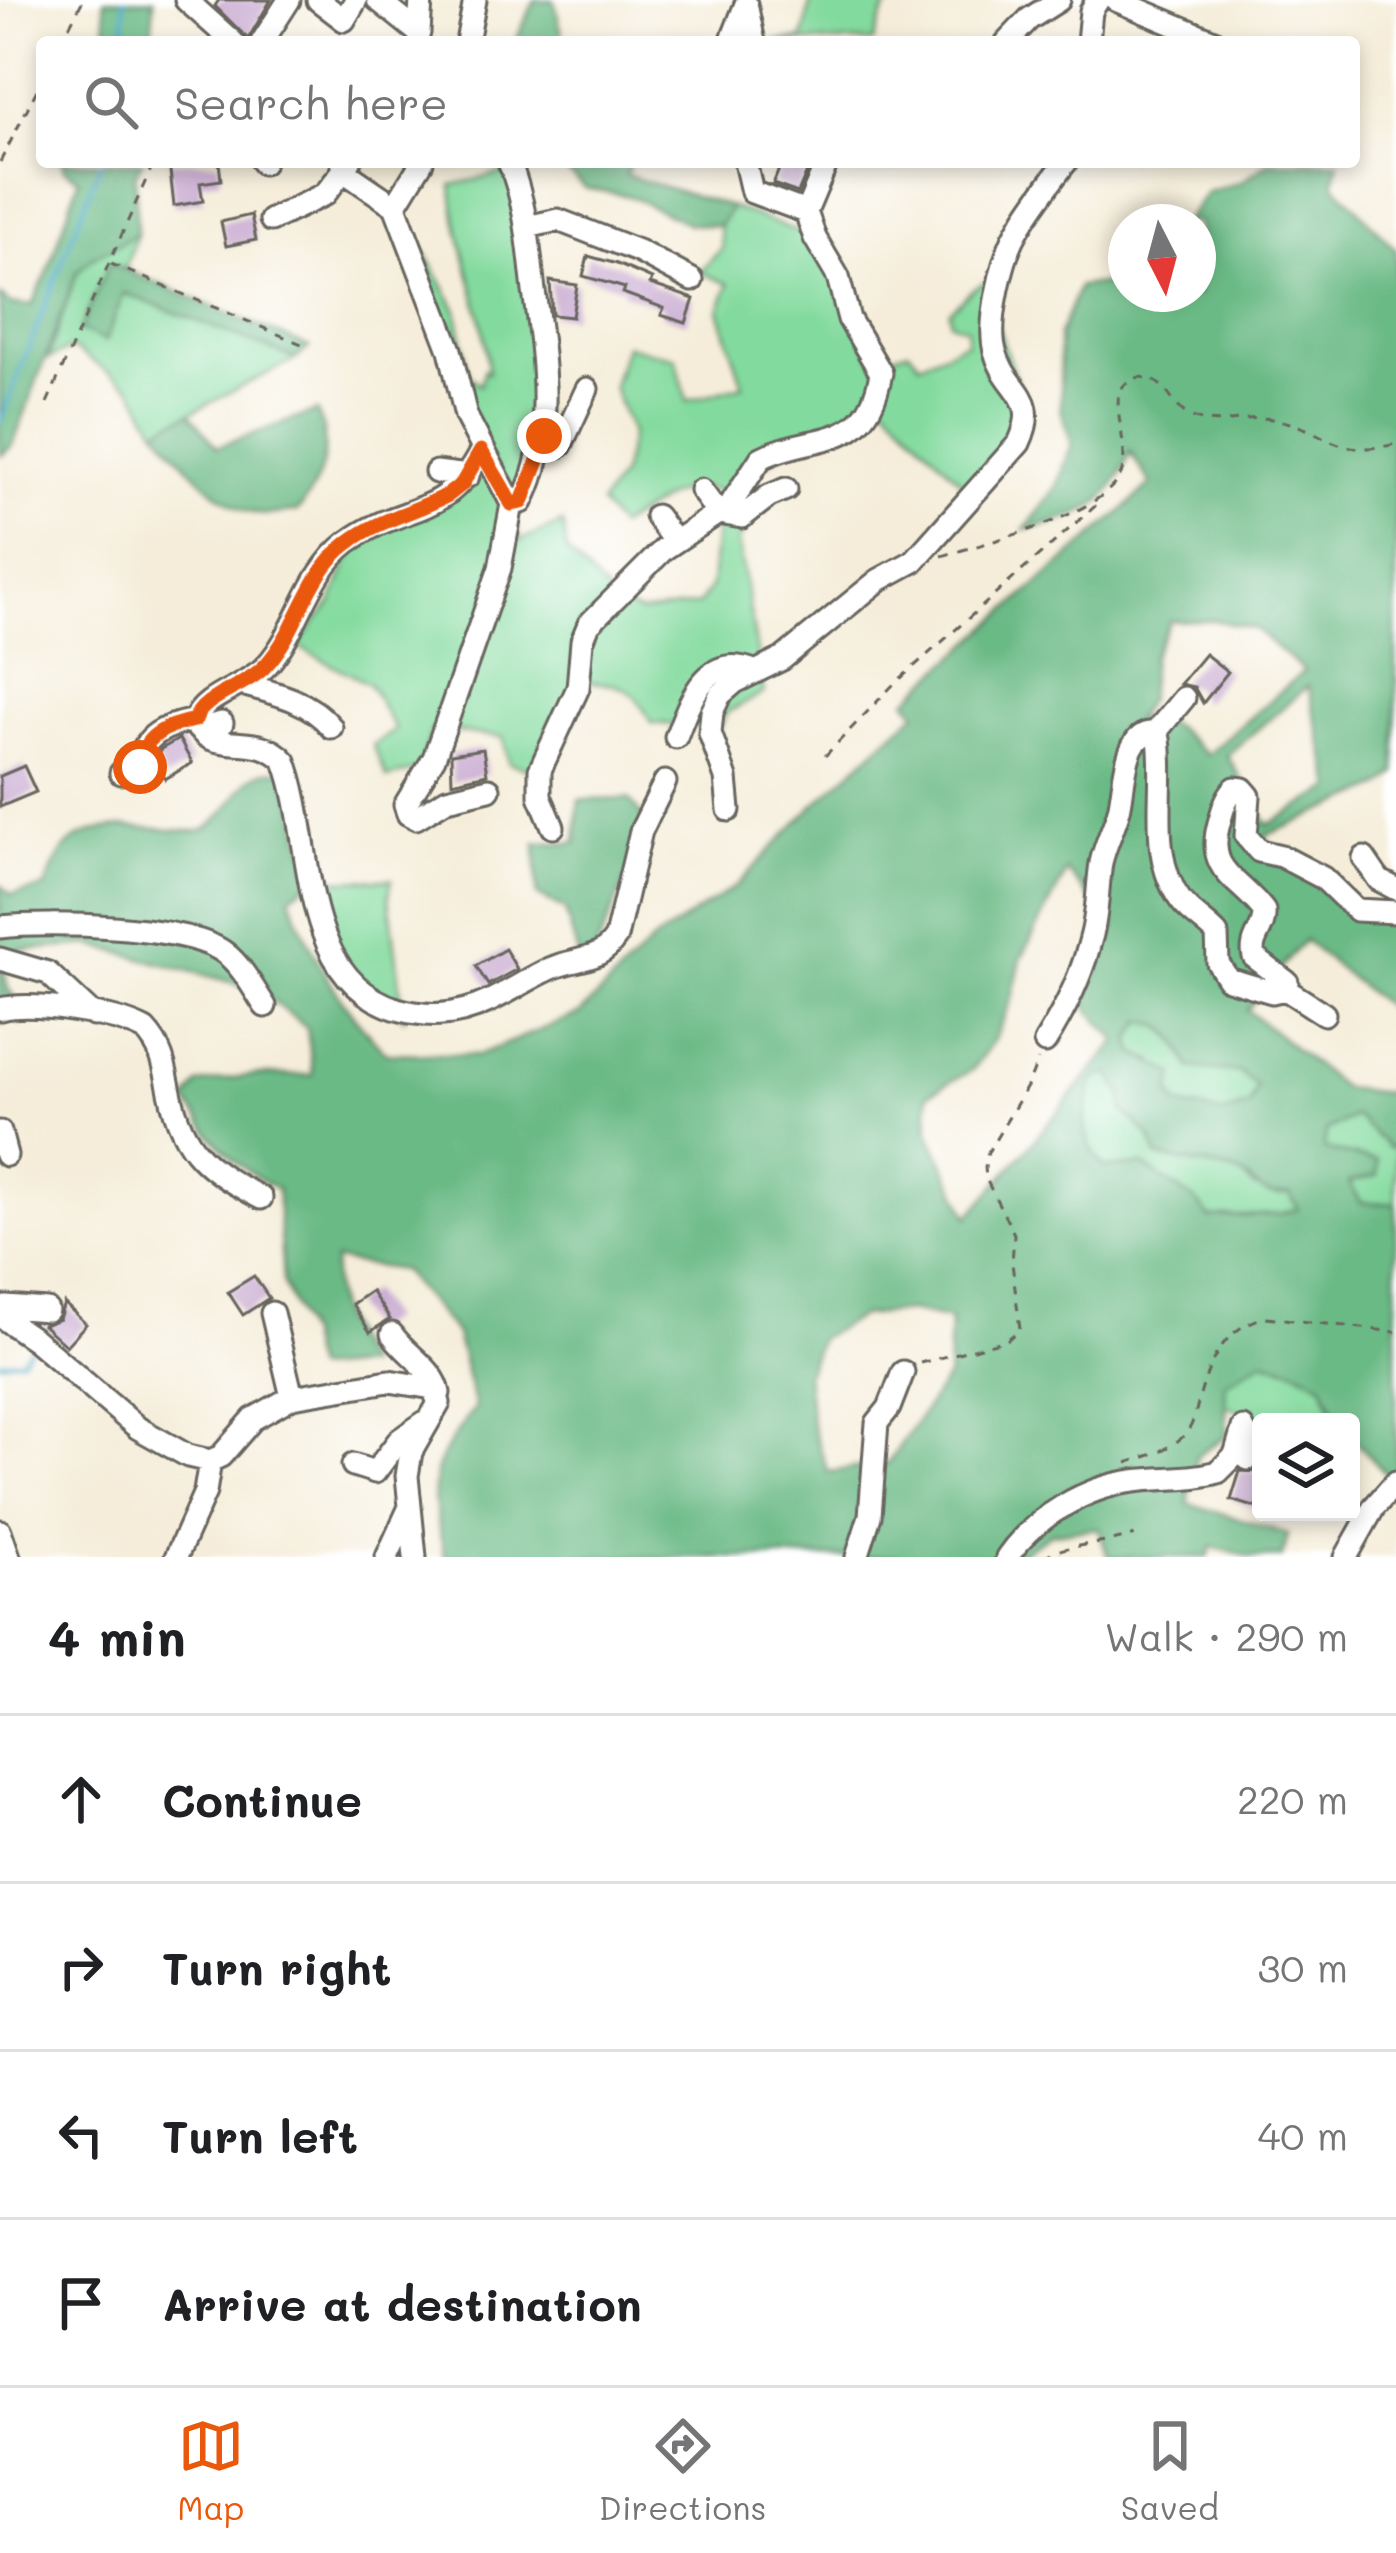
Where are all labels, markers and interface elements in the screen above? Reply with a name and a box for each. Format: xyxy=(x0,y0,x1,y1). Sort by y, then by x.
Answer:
search box xyxy=(36,36,1360,168)
icon: search xyxy=(78,69,144,135)
text: Search here xyxy=(174,73,448,131)
north arrow xyxy=(1108,204,1216,312)
route end xyxy=(517,409,571,463)
route start xyxy=(113,740,167,794)
map controls xyxy=(1252,1413,1360,1521)
button: layers xyxy=(1252,1413,1360,1521)
text: 4 min xyxy=(48,1602,186,1669)
text: Walk · 290 m xyxy=(1105,1610,1348,1661)
icon: ahead xyxy=(48,1766,114,1832)
text: Continue xyxy=(162,1770,362,1828)
text: 220 m xyxy=(1237,1773,1348,1824)
icon: right xyxy=(48,1934,114,2000)
text: Turn right xyxy=(162,1938,391,1996)
text: 30 m xyxy=(1258,1941,1348,1992)
icon: left xyxy=(48,2102,114,2168)
text: Turn left xyxy=(162,2106,358,2164)
text: 40 m xyxy=(1257,2109,1348,2160)
icon: arrive xyxy=(48,2270,114,2336)
text: Arrive at destination xyxy=(162,2274,642,2332)
tab: Map xyxy=(177,2413,244,2528)
tab: Directions xyxy=(599,2413,766,2528)
tab: Saved xyxy=(1121,2413,1219,2528)

